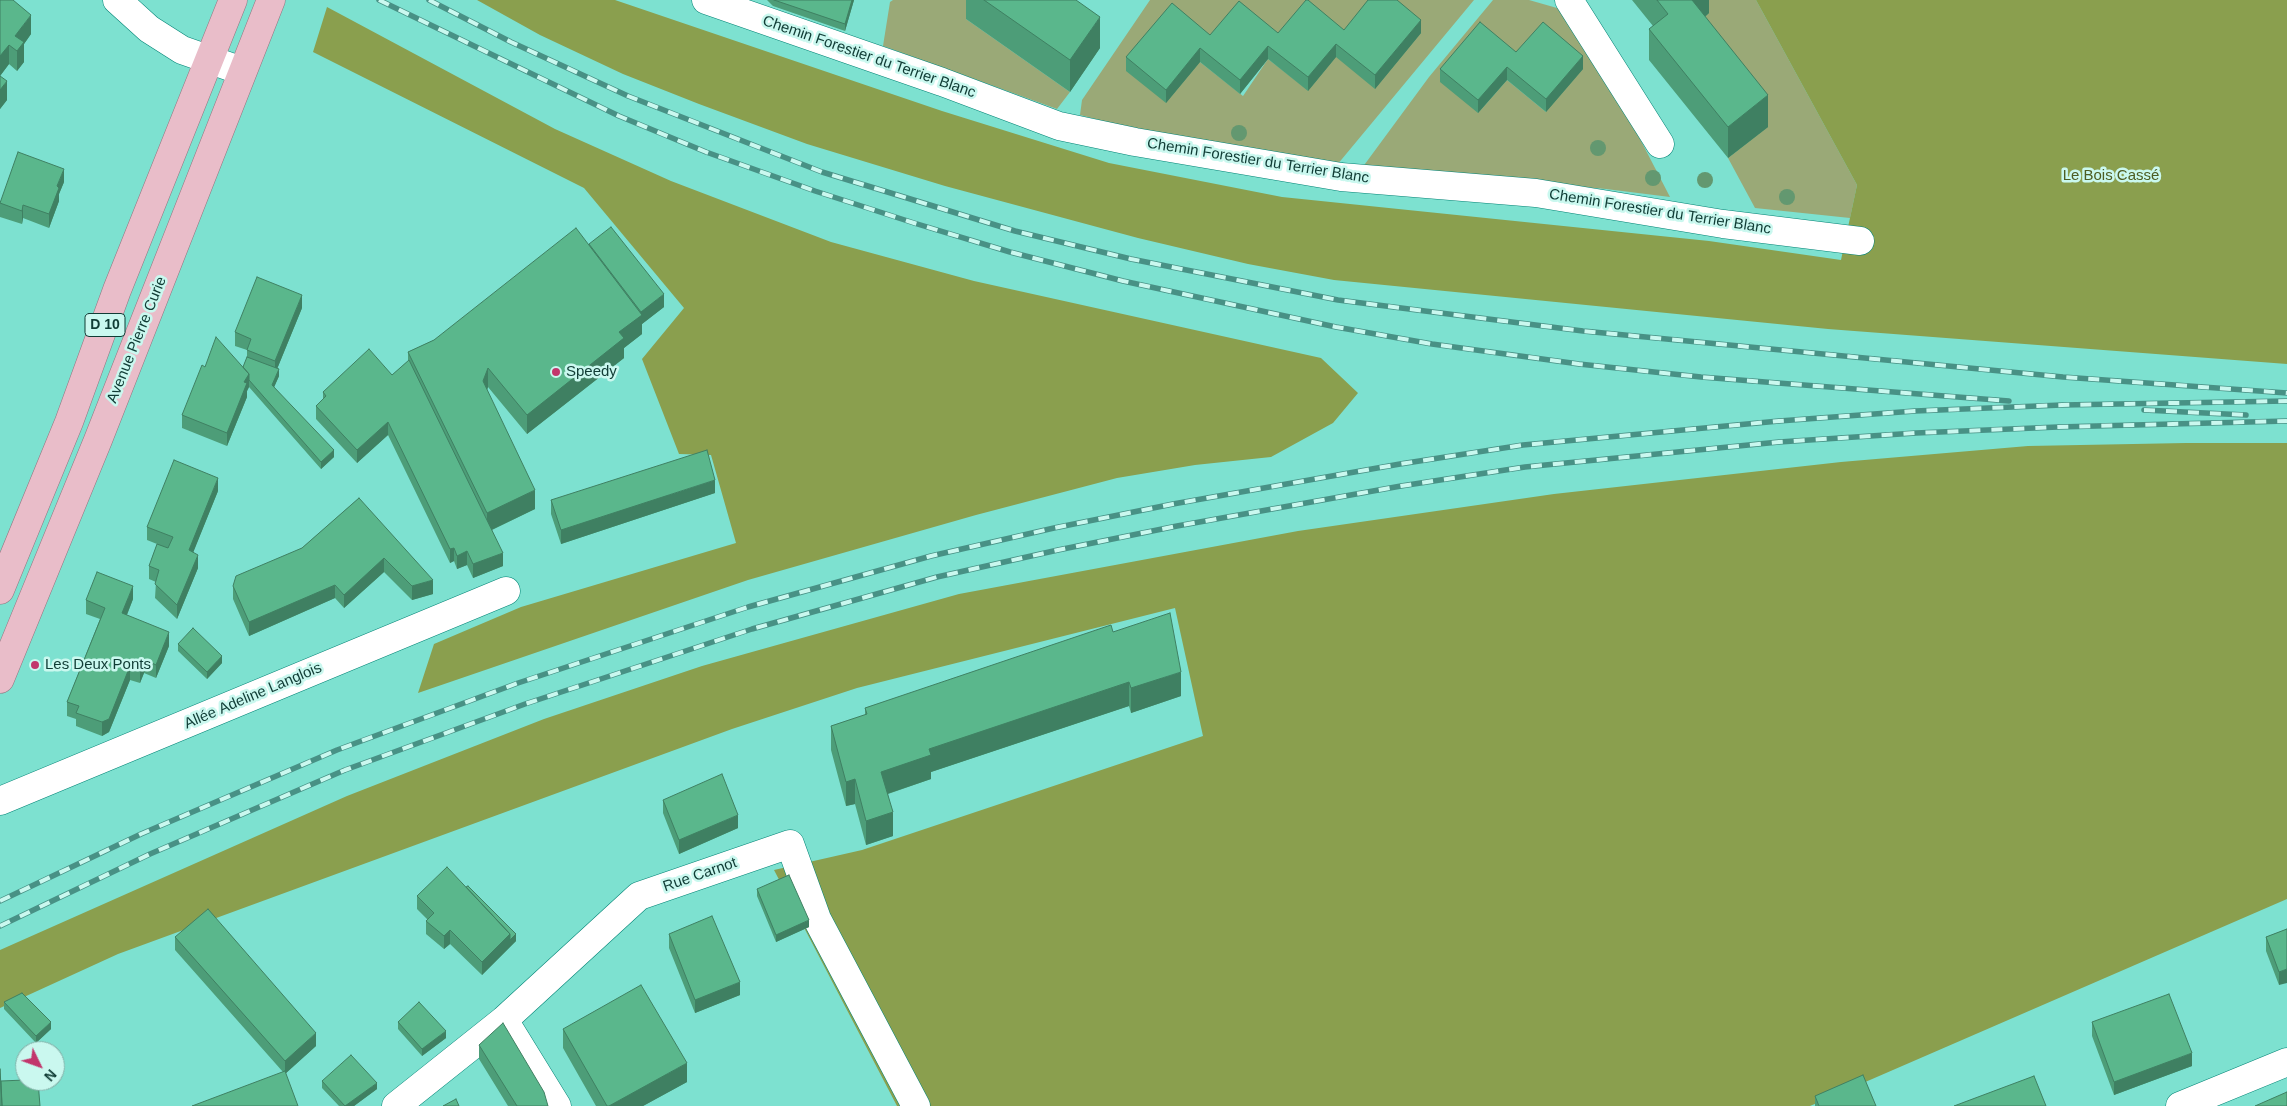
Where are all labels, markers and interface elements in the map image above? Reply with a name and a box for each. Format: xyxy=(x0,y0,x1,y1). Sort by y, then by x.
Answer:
street label: Chemin Forestier du Terrier Blanc xyxy=(760,12,978,102)
street label: Chemin Forestier du Terrier Blanc xyxy=(1146,135,1370,187)
park label: Le Bois Cassé xyxy=(2063,167,2159,185)
street label: Chemin Forestier du Terrier Blanc xyxy=(1548,186,1772,238)
street label: Avenue Pierre Curie xyxy=(103,274,171,406)
road number: D 10 xyxy=(85,314,125,336)
place label: Speedy xyxy=(566,363,617,381)
marker: Speedy xyxy=(550,366,562,378)
place label: Les Deux Ponts xyxy=(45,656,151,674)
marker: Les Deux Ponts xyxy=(29,659,41,671)
street label: Allée Adeline Langlois xyxy=(182,659,324,733)
street label: Rue Carnot xyxy=(661,854,739,896)
north arrow xyxy=(15,1041,65,1091)
text: N xyxy=(41,1066,60,1084)

